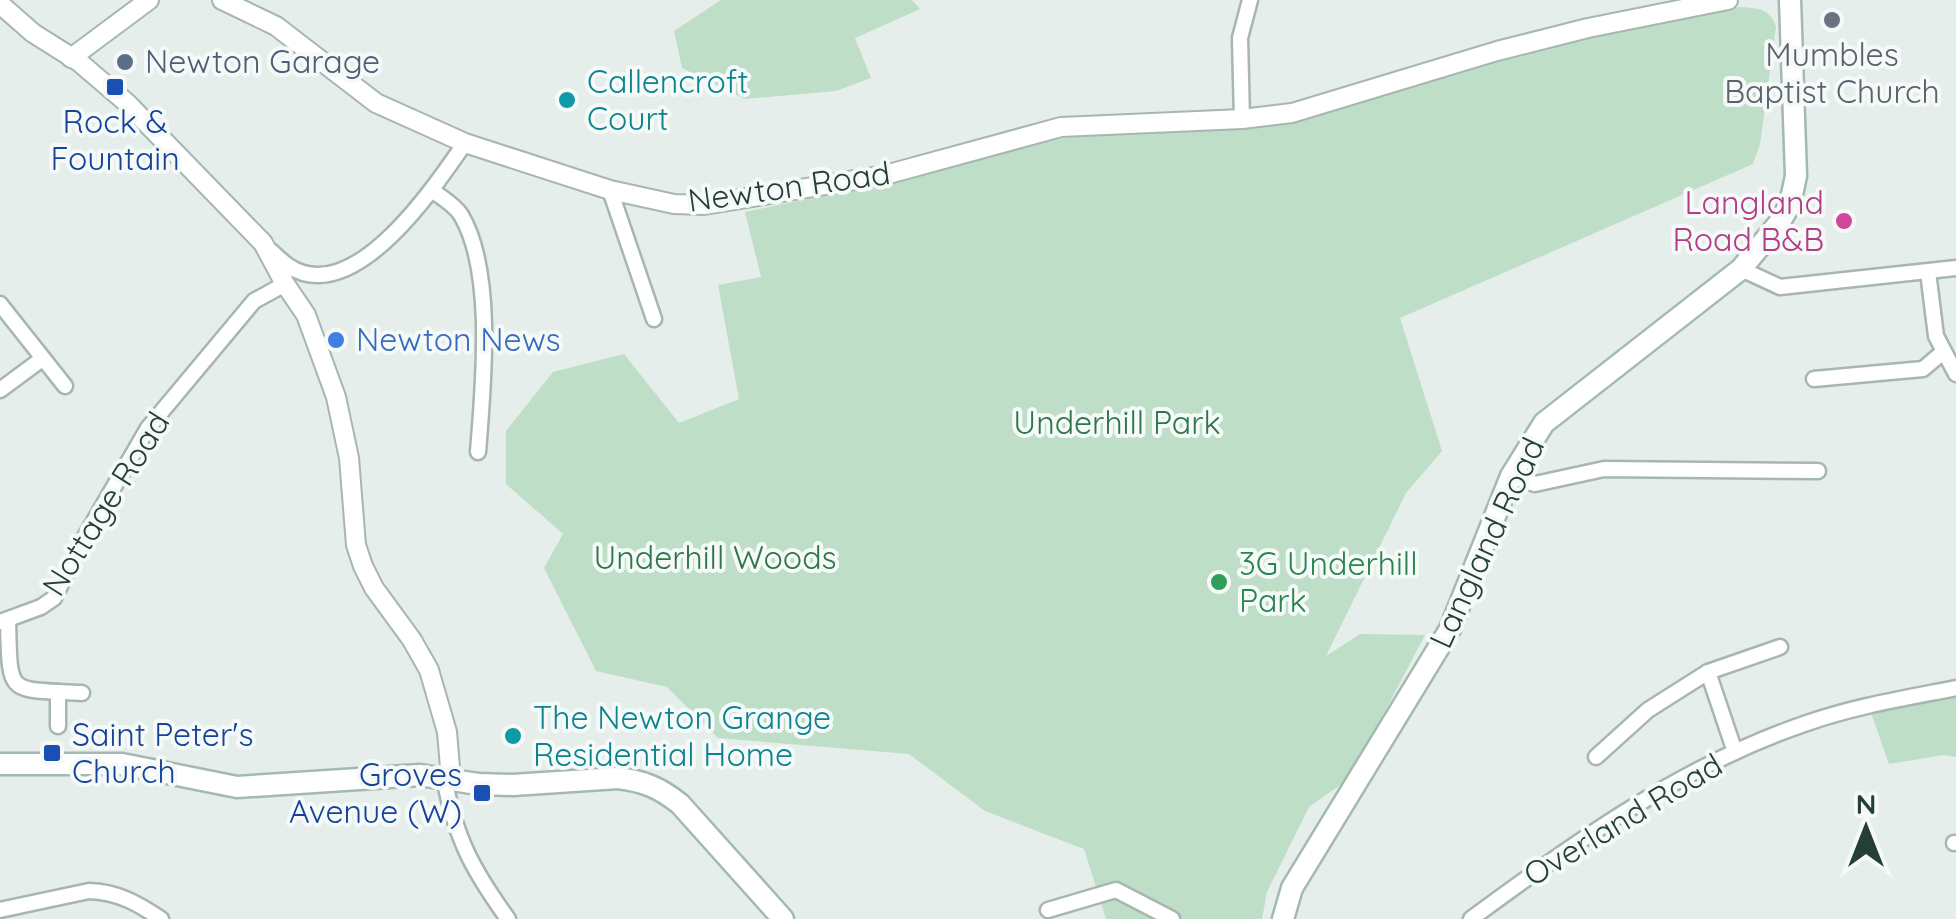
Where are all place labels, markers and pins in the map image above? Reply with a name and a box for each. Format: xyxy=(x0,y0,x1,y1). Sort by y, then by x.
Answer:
marker: Mumbles Baptist Church xyxy=(1821,9,1843,31)
place label: Mumbles Baptist Church xyxy=(1724,34,1940,111)
place label: Newton Garage xyxy=(145,41,380,81)
marker: Newton Garage xyxy=(114,51,136,73)
place label: Callencroft Court xyxy=(587,61,748,138)
marker: Rock & Fountain xyxy=(104,76,126,98)
marker: Callencroft Court xyxy=(556,89,578,111)
place label: Rock & Fountain xyxy=(50,101,180,178)
place label: Langland Road B&B xyxy=(1672,182,1824,259)
marker: Langland Road B&B xyxy=(1833,210,1855,232)
place label: Newton News xyxy=(356,319,561,359)
marker: Newton News xyxy=(325,329,347,351)
place label: 3G Underhill Park xyxy=(1239,543,1418,620)
marker: 3G Underhill Park xyxy=(1208,571,1230,593)
place label: The Newton Grange Residential Home xyxy=(533,697,831,774)
place label: Saint Peter's Church xyxy=(72,714,253,791)
marker: The Newton Grange Residential Home xyxy=(502,725,524,747)
marker: Saint Peter's Church xyxy=(41,742,63,764)
place label: Groves Avenue (W) xyxy=(289,754,462,831)
marker: Groves Avenue (W) xyxy=(471,782,493,804)

